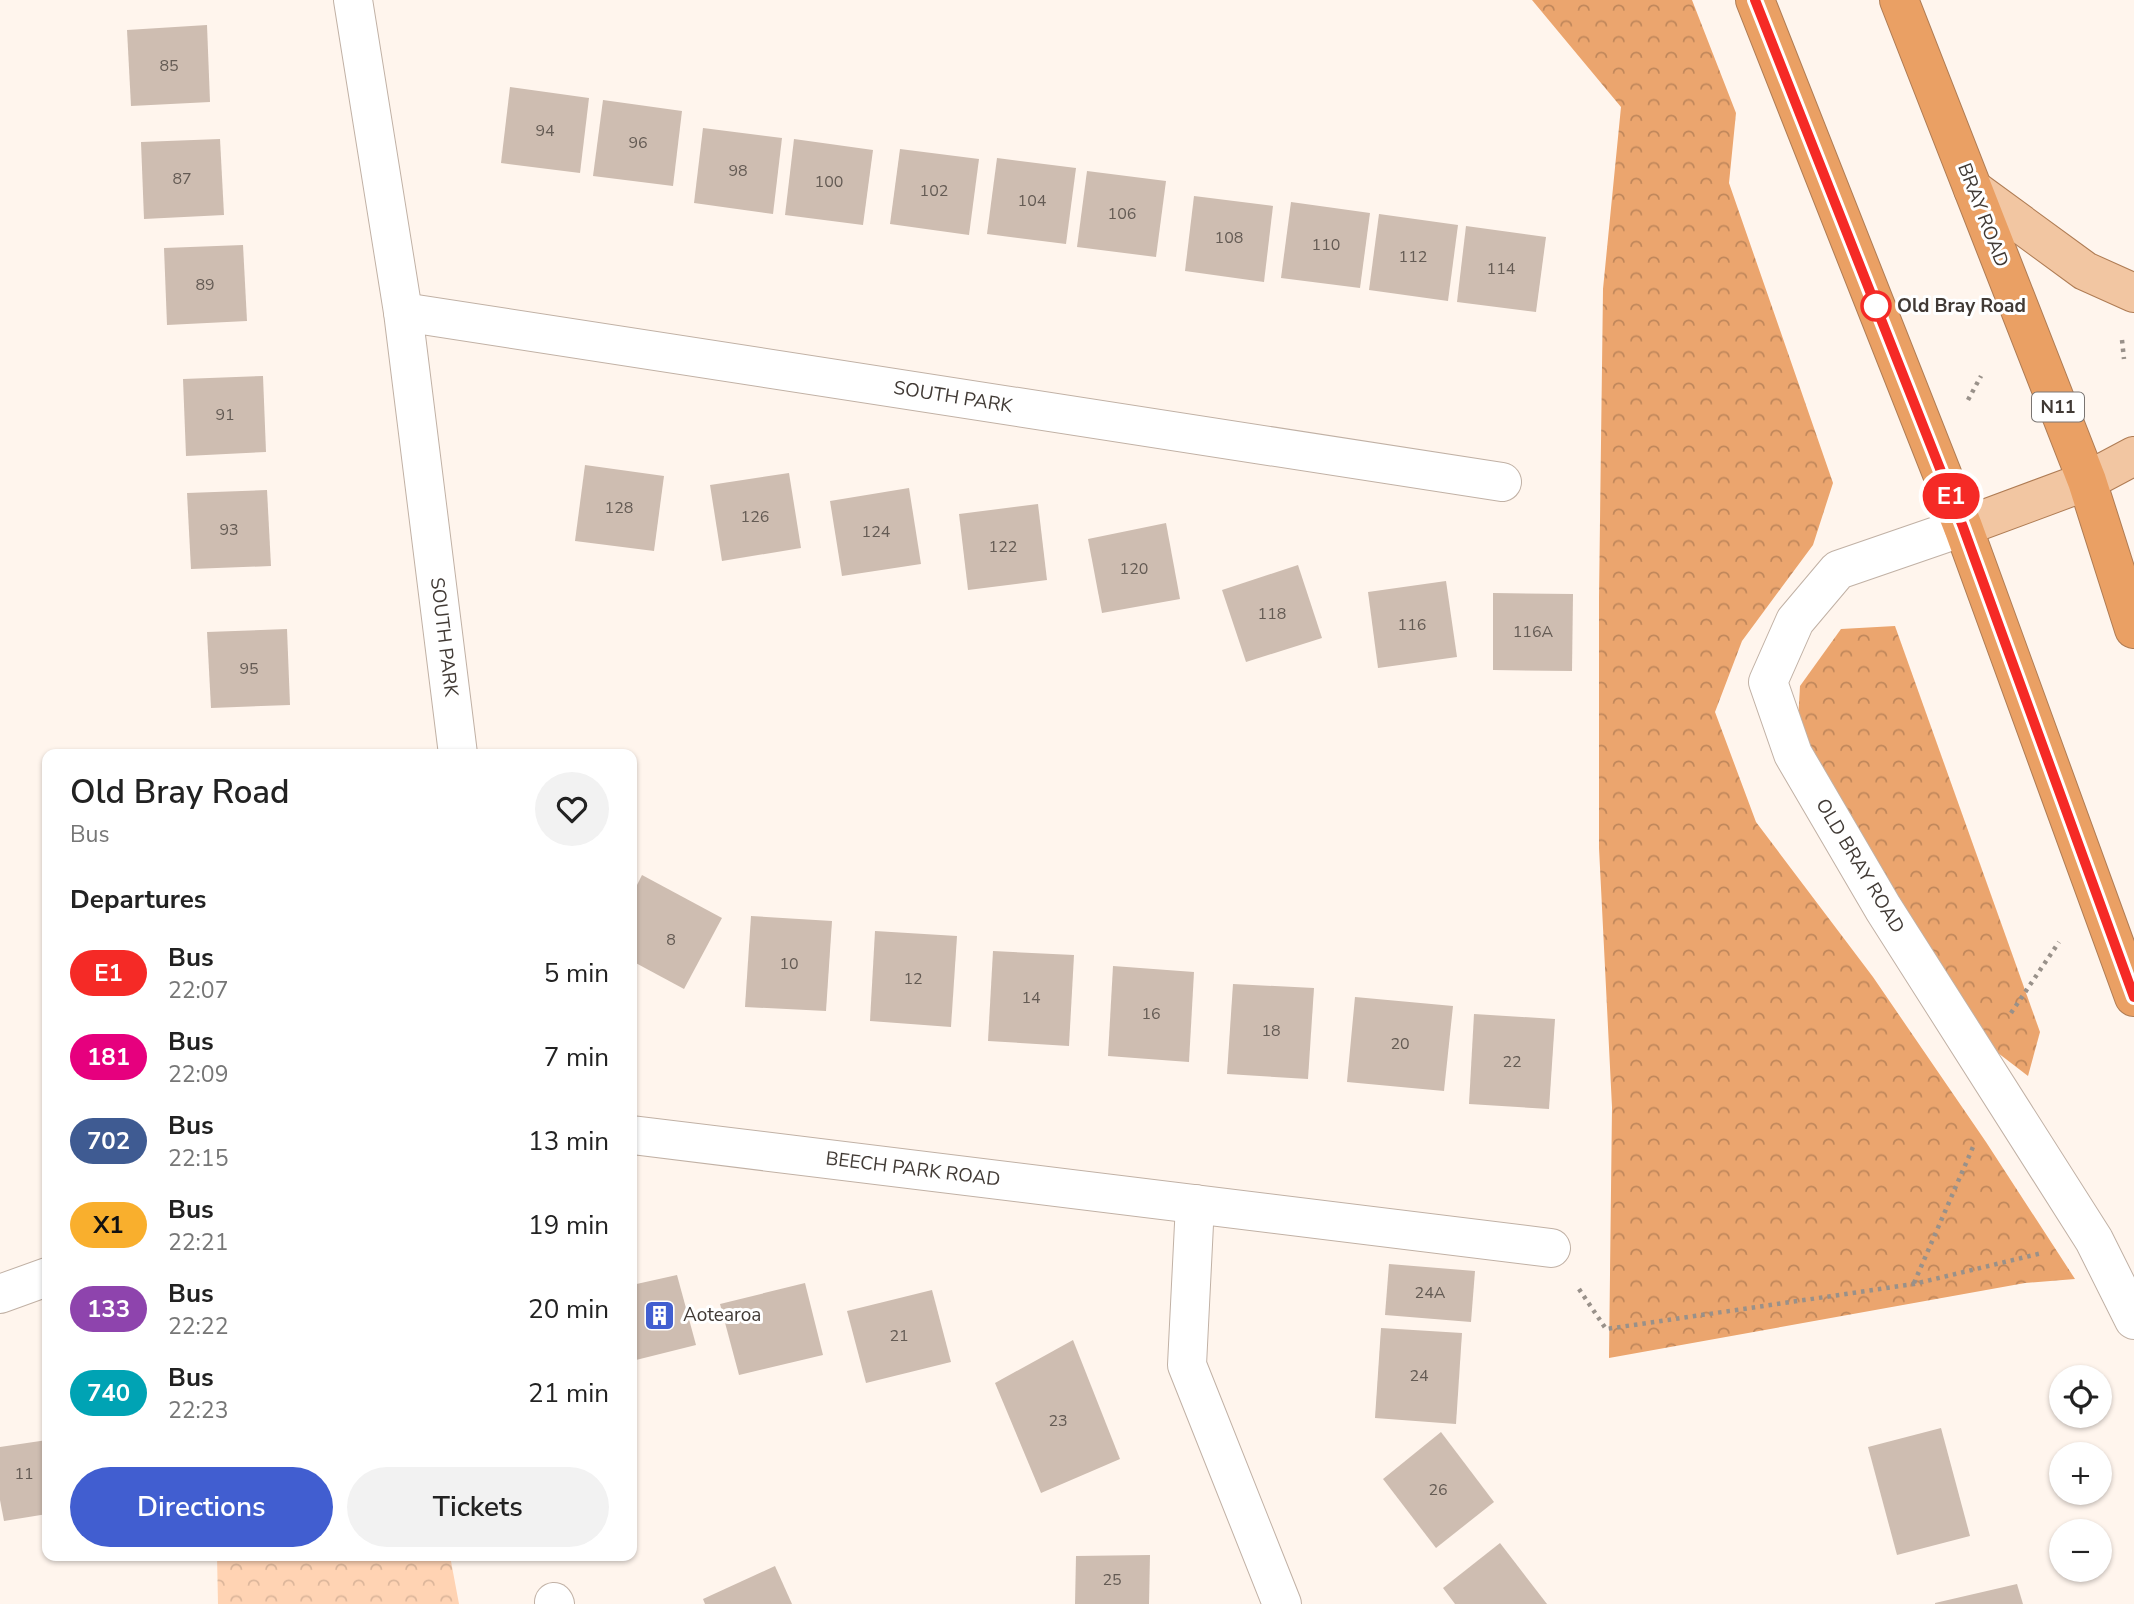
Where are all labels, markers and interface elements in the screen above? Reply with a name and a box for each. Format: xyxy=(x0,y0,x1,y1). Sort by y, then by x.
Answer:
house number: 85 xyxy=(159,55,179,77)
house number: 94 xyxy=(535,120,555,142)
house number: 96 xyxy=(628,132,648,154)
street label: BRAY ROAD xyxy=(1951,159,2015,271)
house number: 98 xyxy=(728,160,748,182)
house number: 87 xyxy=(172,168,192,190)
house number: 100 xyxy=(815,171,843,193)
house number: 102 xyxy=(920,180,948,202)
house number: 104 xyxy=(1018,190,1047,212)
house number: 106 xyxy=(1108,203,1136,225)
house number: 108 xyxy=(1215,227,1243,249)
house number: 110 xyxy=(1312,234,1340,256)
house number: 112 xyxy=(1399,246,1427,268)
house number: 114 xyxy=(1487,258,1516,280)
house number: 89 xyxy=(195,274,215,296)
marker: Old Bray Road xyxy=(1861,291,1891,321)
place label: Old Bray Road xyxy=(1897,293,2026,319)
street label: SOUTH PARK xyxy=(892,375,1015,419)
road number: N11 xyxy=(2032,393,2084,422)
house number: 91 xyxy=(215,404,235,426)
line badge: E1 xyxy=(1920,473,1982,519)
text: E1 xyxy=(1937,480,1965,512)
house number: 128 xyxy=(605,497,633,519)
house number: 126 xyxy=(741,506,769,528)
house number: 93 xyxy=(219,519,239,541)
house number: 124 xyxy=(862,521,891,543)
house number: 122 xyxy=(989,536,1017,558)
house number: 120 xyxy=(1120,558,1148,580)
street label: SOUTH PARK xyxy=(424,576,464,699)
house number: 118 xyxy=(1258,603,1286,625)
house number: 116 xyxy=(1398,614,1426,636)
house number: 116A xyxy=(1513,621,1554,643)
house number: 95 xyxy=(239,658,259,680)
text: Old Bray Road xyxy=(70,770,290,815)
button: heart xyxy=(535,772,609,846)
street label: OLD BRAY ROAD xyxy=(1809,794,1911,938)
text: Bus xyxy=(70,819,110,850)
text: Departures xyxy=(70,882,206,917)
house number: 8 xyxy=(666,929,676,951)
text: Bus xyxy=(168,940,214,975)
house number: 10 xyxy=(779,953,799,975)
text: 5 min xyxy=(544,956,609,991)
text: E1 xyxy=(94,957,123,989)
house number: 12 xyxy=(903,968,923,990)
text: 22:07 xyxy=(168,975,228,1006)
house number: 14 xyxy=(1021,987,1041,1009)
house number: 16 xyxy=(1141,1003,1161,1025)
house number: 18 xyxy=(1261,1020,1281,1042)
text: Bus xyxy=(168,1024,214,1059)
house number: 20 xyxy=(1390,1033,1410,1055)
text: 7 min xyxy=(544,1040,609,1075)
text: 181 xyxy=(87,1041,130,1073)
house number: 22 xyxy=(1502,1051,1522,1073)
text: 22:09 xyxy=(168,1059,228,1090)
text: Bus xyxy=(168,1108,214,1143)
text: 13 min xyxy=(528,1124,609,1159)
text: 702 xyxy=(87,1125,130,1157)
text: 22:15 xyxy=(168,1143,228,1174)
street label: BEECH PARK ROAD xyxy=(824,1145,1002,1193)
text: Bus xyxy=(168,1192,214,1227)
text: 19 min xyxy=(528,1208,609,1243)
text: X1 xyxy=(93,1209,124,1241)
text: 22:21 xyxy=(168,1227,228,1258)
text: Bus xyxy=(168,1276,214,1311)
house number: 24A xyxy=(1415,1282,1446,1304)
text: 20 min xyxy=(528,1292,609,1327)
text: 133 xyxy=(87,1293,130,1325)
building icon: Aotearoa xyxy=(643,1298,677,1332)
place label: Aotearoa xyxy=(683,1302,761,1328)
text: 22:22 xyxy=(168,1311,228,1342)
house number: 21 xyxy=(889,1325,909,1347)
text: Bus xyxy=(168,1360,214,1395)
house number: 24 xyxy=(1409,1365,1429,1387)
map controls xyxy=(2049,1365,2112,1582)
button: locate xyxy=(2049,1365,2112,1428)
text: 21 min xyxy=(528,1376,609,1411)
text: 740 xyxy=(87,1377,130,1409)
text: 22:23 xyxy=(168,1395,228,1426)
house number: 23 xyxy=(1048,1410,1068,1432)
button: + xyxy=(2049,1442,2112,1505)
house number: 11 xyxy=(14,1463,34,1485)
button: Directions xyxy=(70,1467,333,1547)
button: Tickets xyxy=(347,1467,609,1547)
house number: 26 xyxy=(1428,1479,1448,1501)
button: − xyxy=(2049,1519,2112,1582)
house number: 25 xyxy=(1102,1569,1122,1591)

